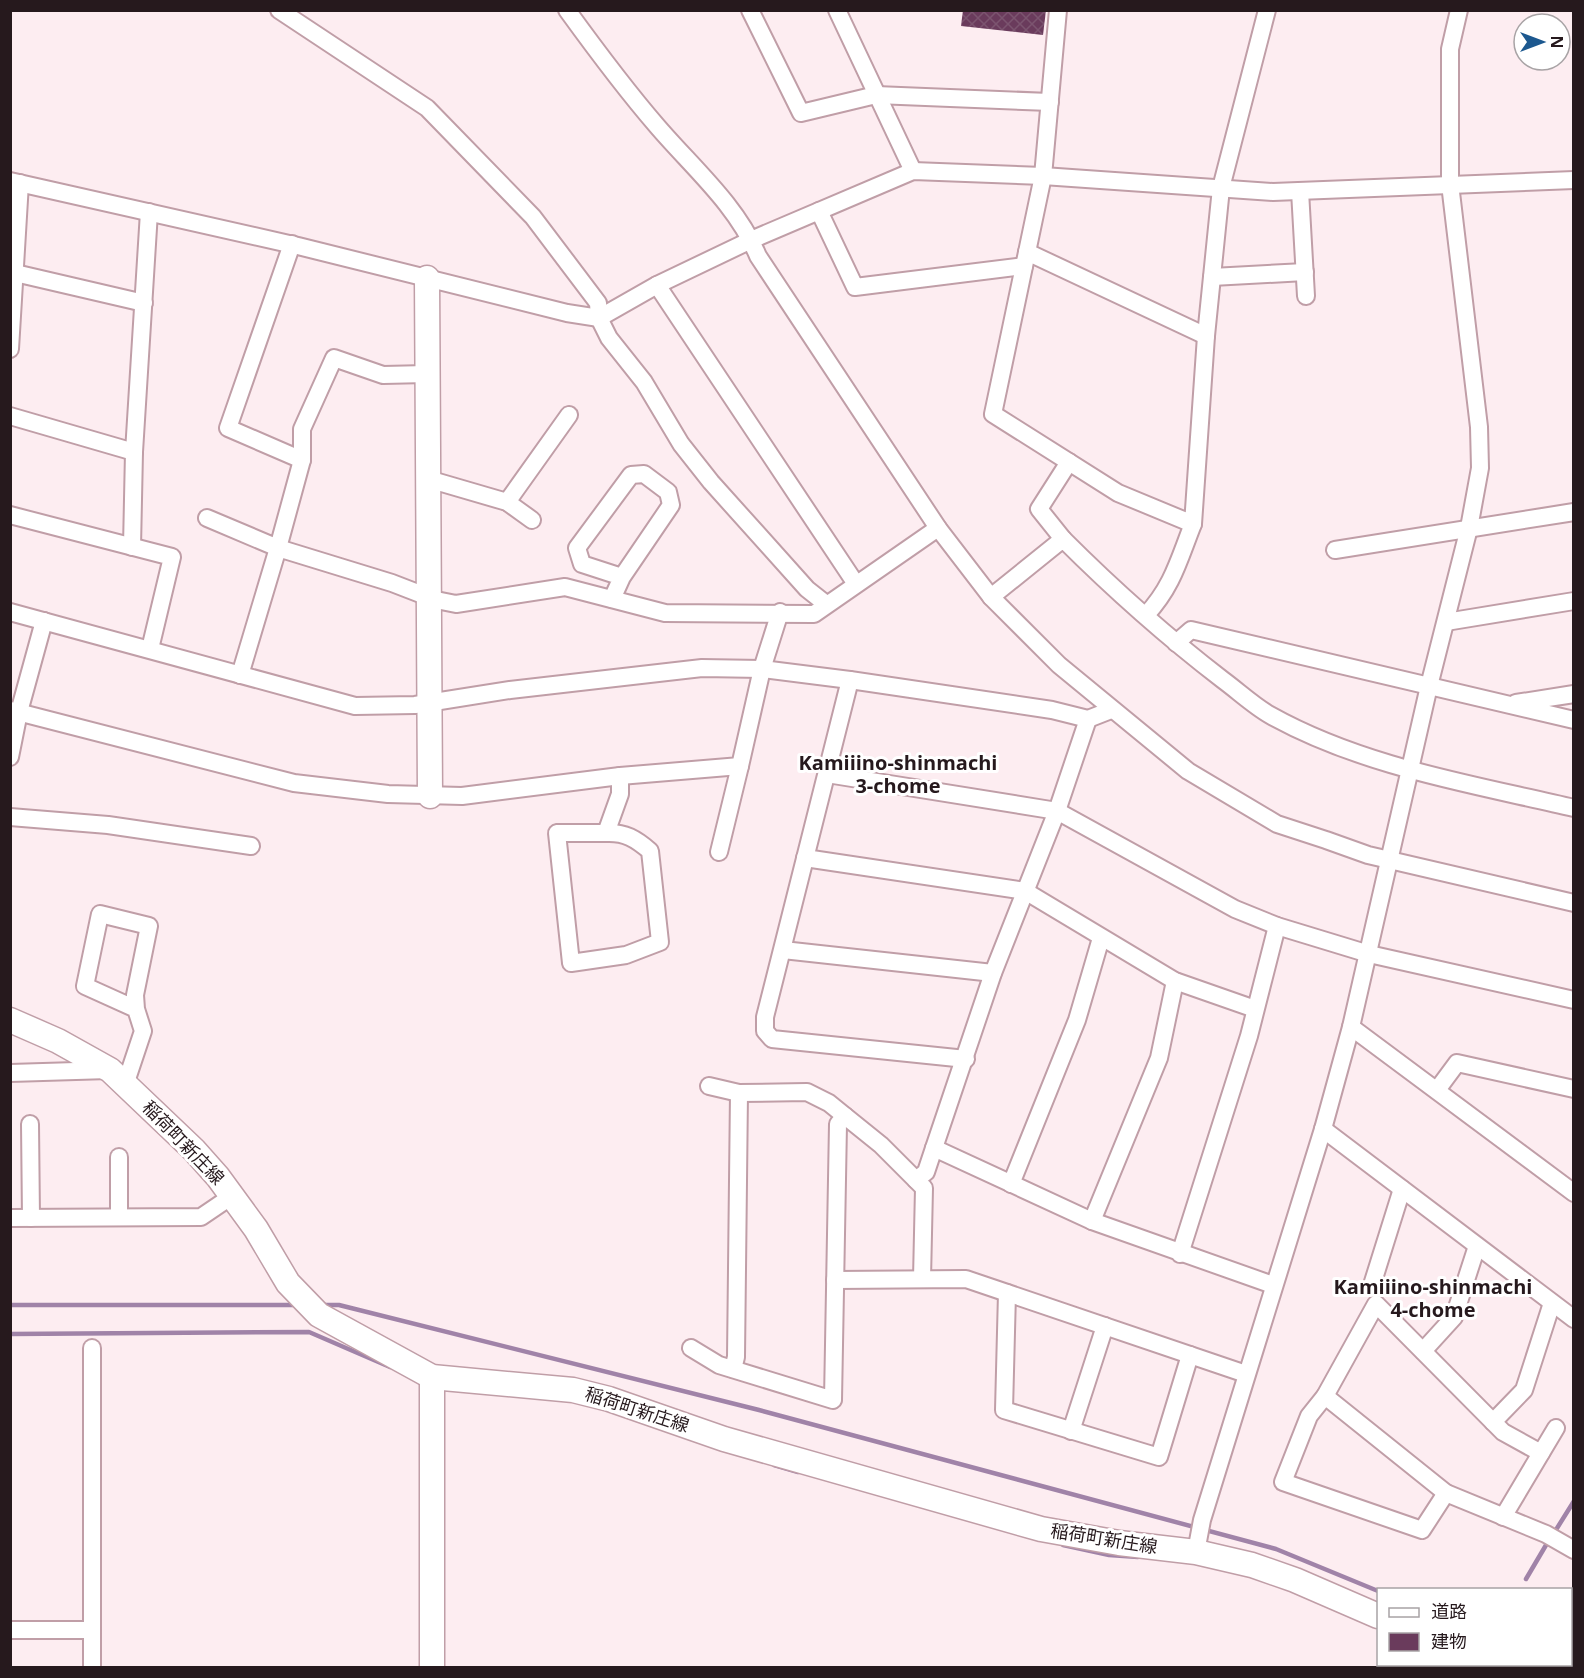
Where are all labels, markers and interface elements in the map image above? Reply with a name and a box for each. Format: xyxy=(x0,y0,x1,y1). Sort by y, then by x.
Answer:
north arrow xyxy=(1512,12,1572,72)
text: N xyxy=(1546,35,1568,49)
district label: Kamiiino-shinmachi 3-chome xyxy=(799,749,997,799)
street label: 稲荷町新庄線 xyxy=(138,1095,230,1189)
district label: Kamiiino-shinmachi 4-chome xyxy=(1334,1273,1532,1323)
street label: 稲荷町新庄線 xyxy=(582,1381,692,1437)
street label: 稲荷町新庄線 xyxy=(1049,1518,1159,1558)
legend xyxy=(1377,1588,1572,1666)
text: 道路 xyxy=(1431,1599,1467,1623)
text: 建物 xyxy=(1431,1629,1467,1653)

